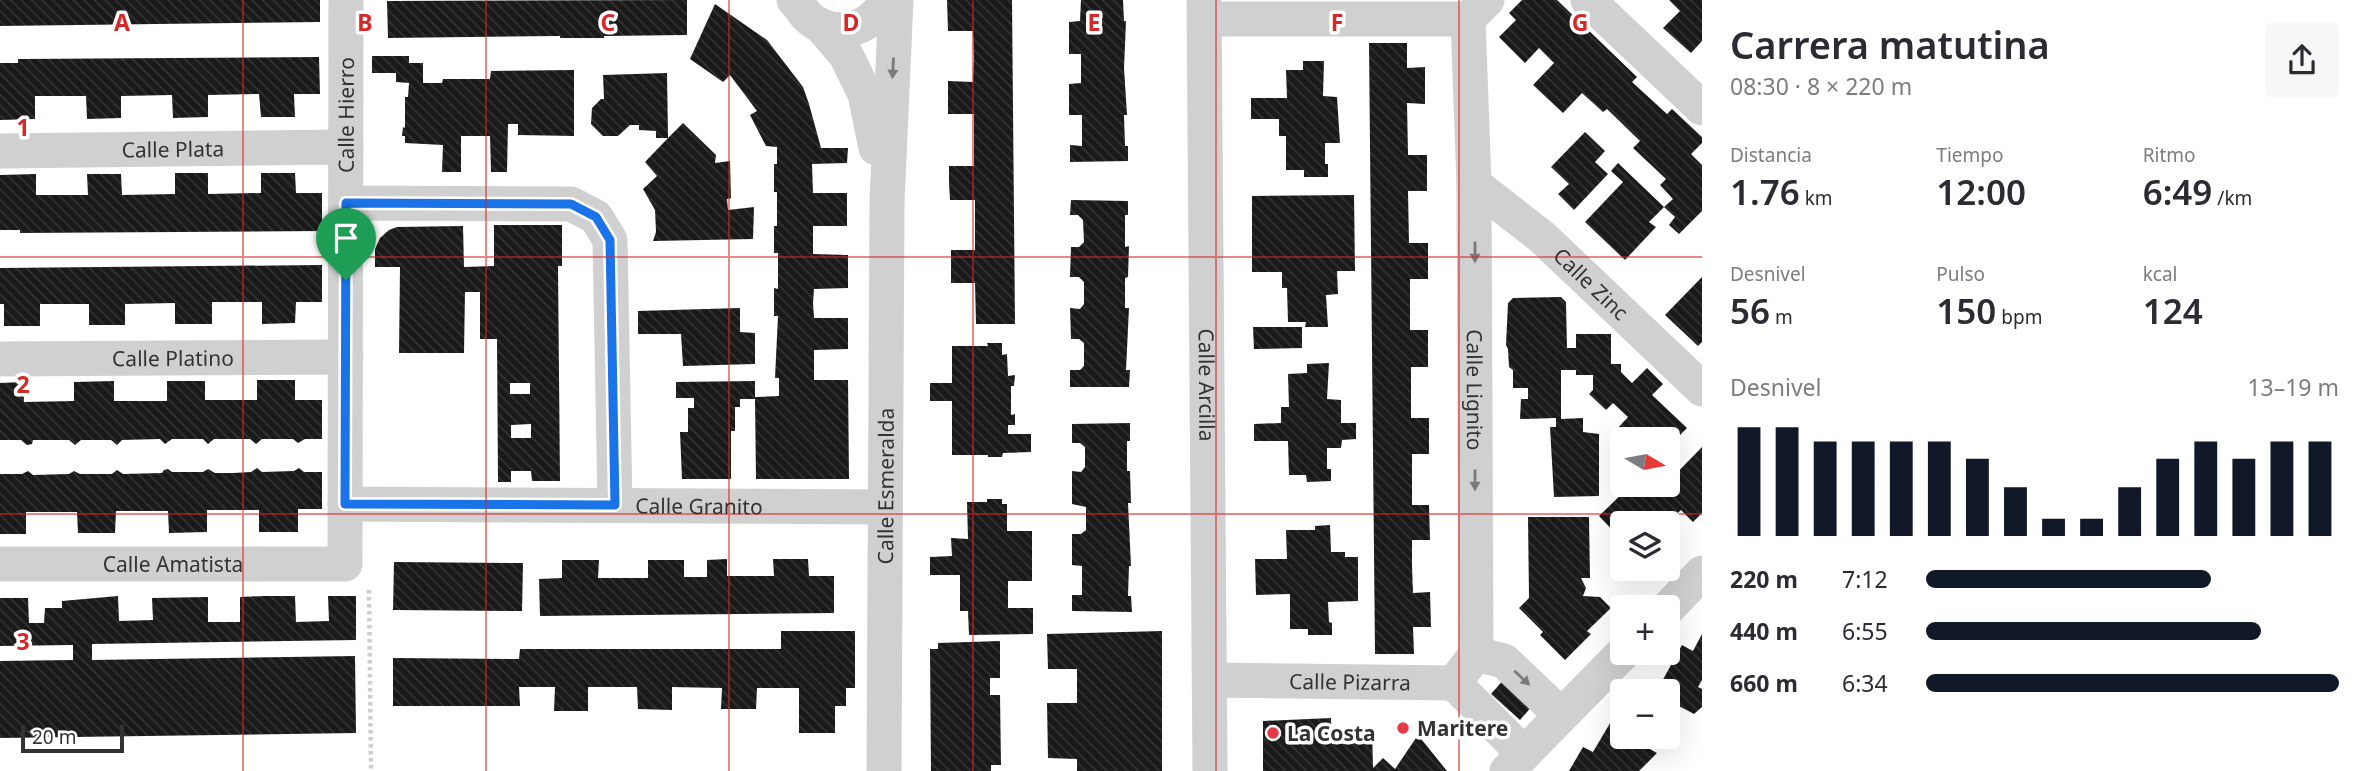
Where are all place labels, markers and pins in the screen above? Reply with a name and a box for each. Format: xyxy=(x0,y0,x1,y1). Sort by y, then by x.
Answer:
pin xyxy=(316,208,376,280)
place label: Maritere xyxy=(1417,714,1508,742)
place label: La Costa xyxy=(1287,719,1376,747)
marker: Maritere xyxy=(1395,720,1411,736)
marker: La Costa xyxy=(1265,725,1281,741)

